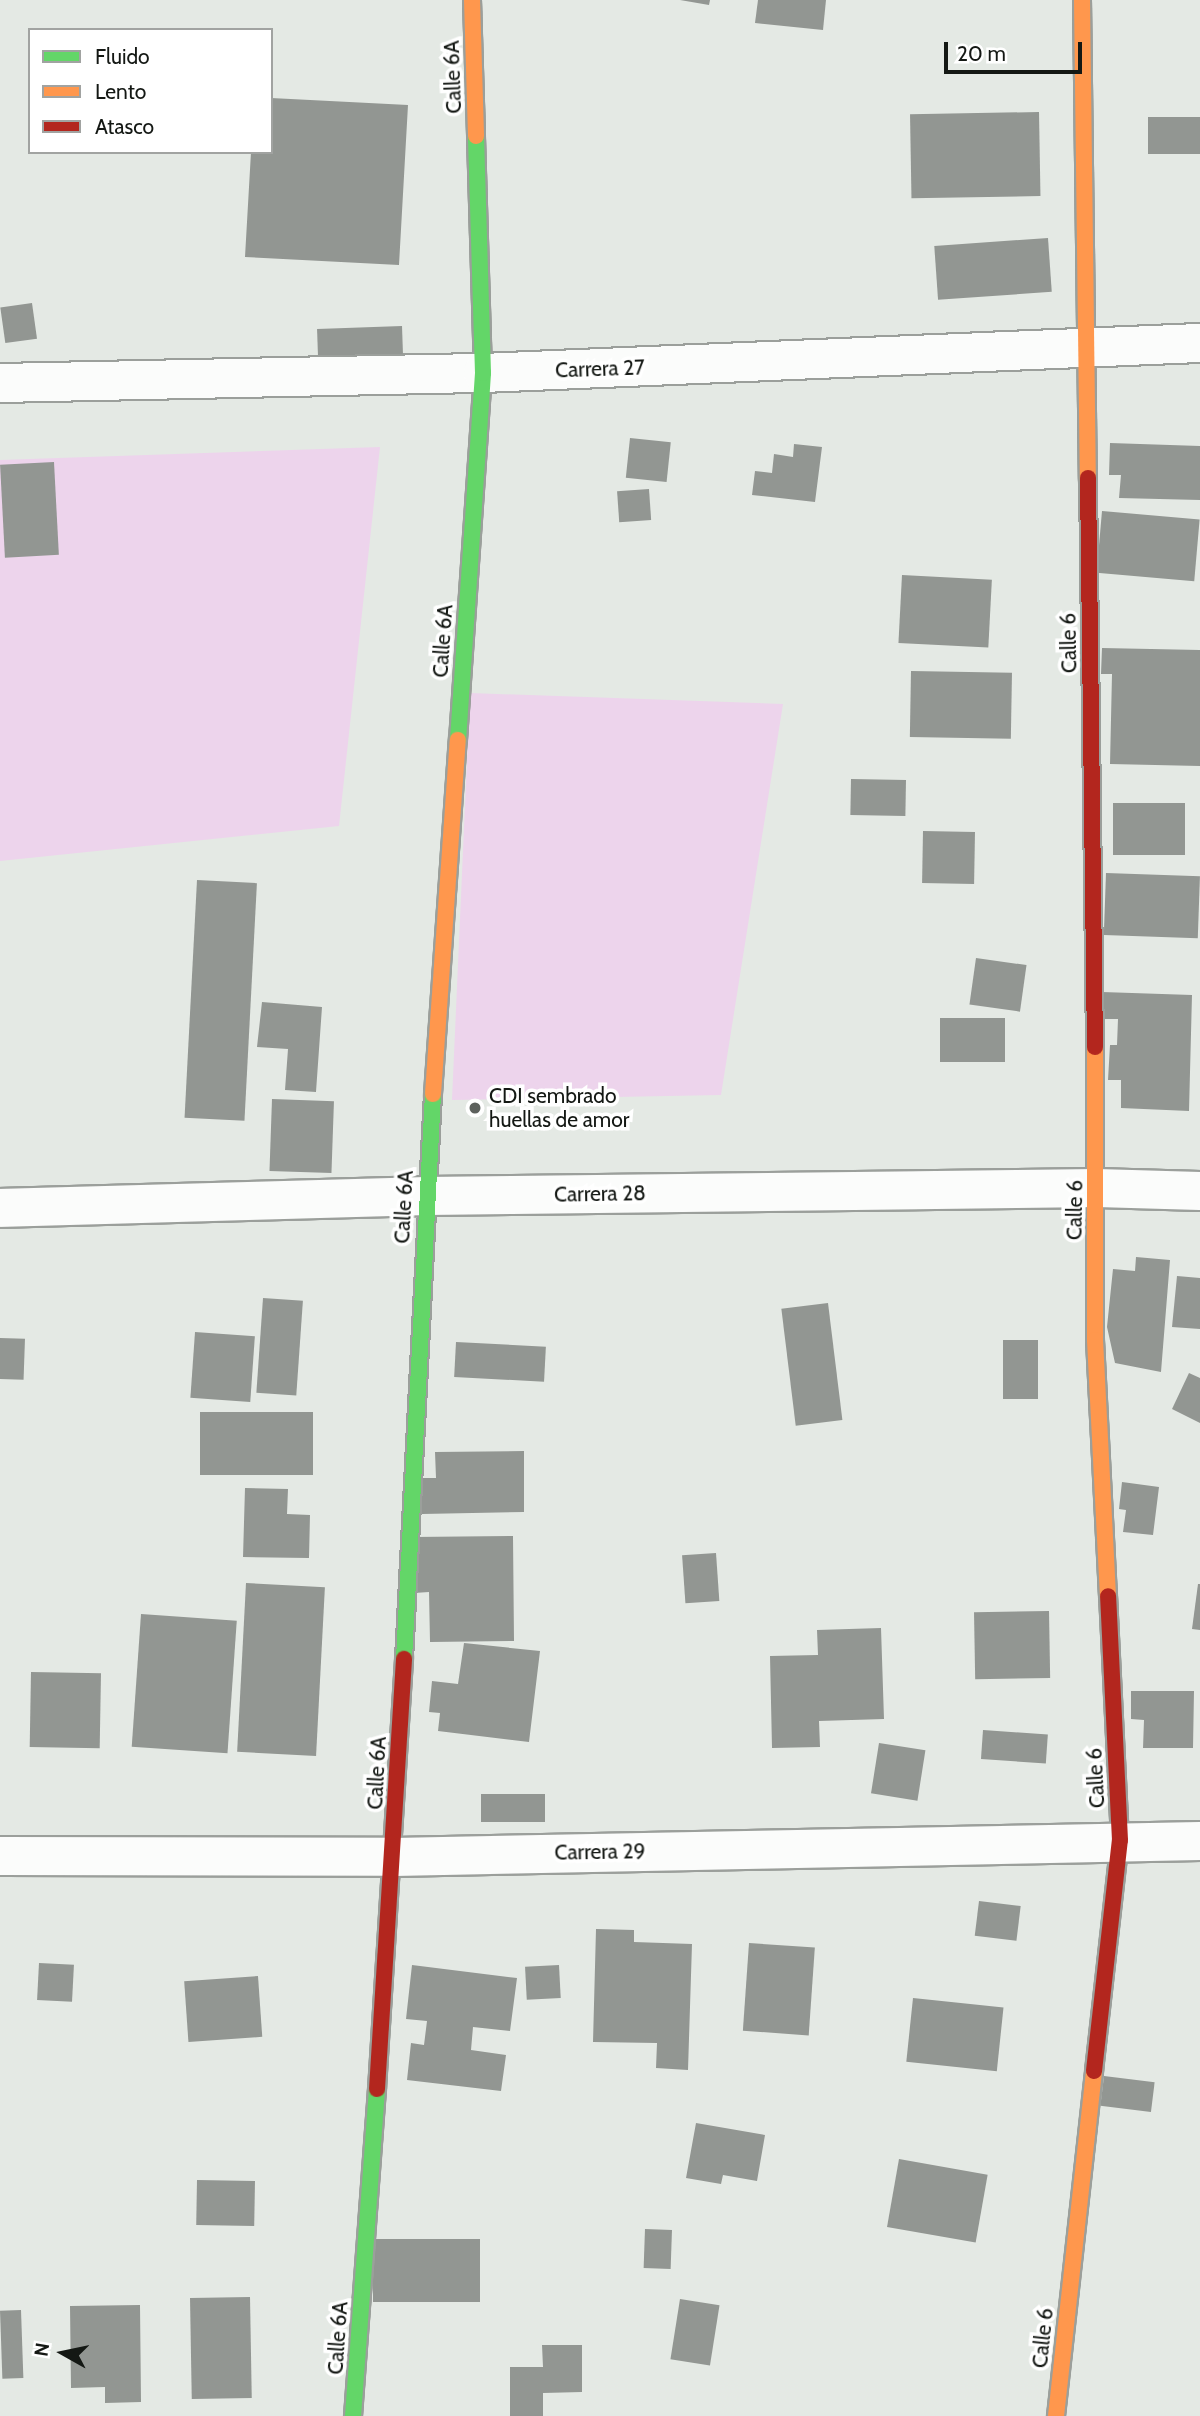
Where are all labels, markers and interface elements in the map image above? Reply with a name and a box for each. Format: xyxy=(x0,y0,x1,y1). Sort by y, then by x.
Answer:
legend xyxy=(28,28,273,154)
scale bar xyxy=(948,28,1086,72)
street label: Calle 6A xyxy=(439,40,467,114)
text: 20 m xyxy=(957,41,1006,66)
text: Fluido xyxy=(95,44,150,69)
text: Lento xyxy=(95,79,146,104)
text: Atasco xyxy=(95,114,154,139)
street label: Carrera 27 xyxy=(555,355,645,383)
street label: Calle 6A xyxy=(428,604,458,678)
street label: Calle 6 xyxy=(1056,613,1082,673)
place label: CDI sembrado huellas de amor xyxy=(489,1083,629,1133)
marker: CDI sembrado huellas de amor xyxy=(467,1100,483,1116)
street label: Calle 6A xyxy=(390,1170,418,1244)
street label: Calle 6 xyxy=(1062,1180,1088,1240)
street label: Carrera 28 xyxy=(554,1181,646,1207)
street label: Calle 6A xyxy=(363,1736,391,1810)
street label: Calle 6 xyxy=(1082,1747,1110,1809)
street label: Carrera 29 xyxy=(554,1839,646,1865)
street label: Calle 6A xyxy=(323,2301,353,2375)
street label: Calle 6 xyxy=(1027,2307,1059,2369)
north arrow xyxy=(28,2318,98,2388)
text: N xyxy=(29,2341,54,2358)

